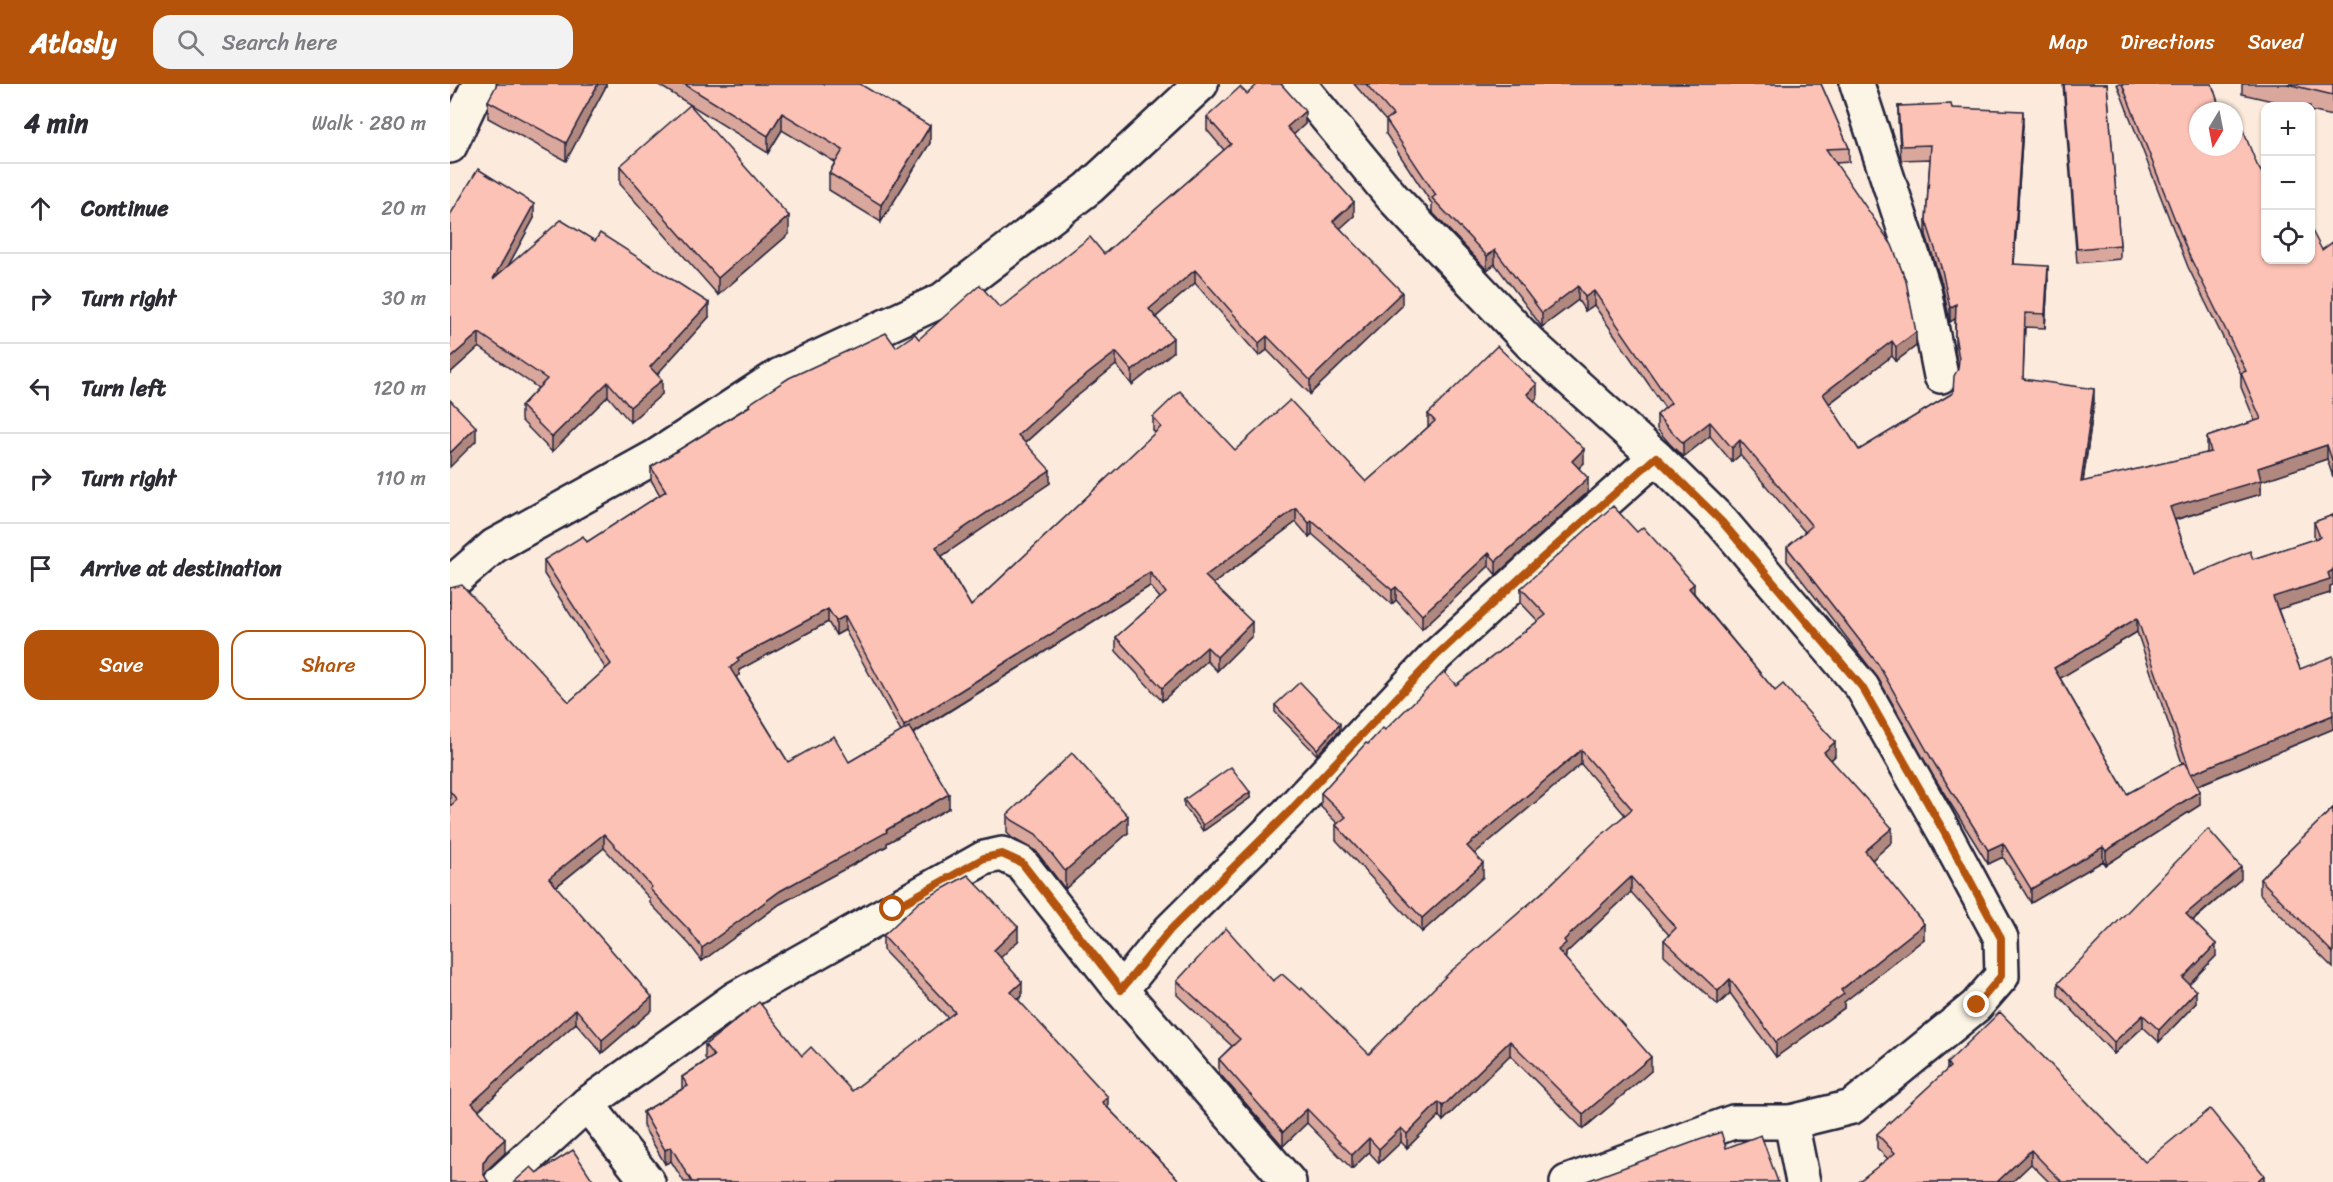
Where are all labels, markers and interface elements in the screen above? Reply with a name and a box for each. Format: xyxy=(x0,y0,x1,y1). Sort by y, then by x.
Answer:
search box xyxy=(153,15,573,69)
text: Atlasly xyxy=(30,18,117,67)
text: Search here xyxy=(222,23,338,62)
text: Map xyxy=(2049,23,2087,61)
text: Directions xyxy=(2120,23,2215,61)
text: Saved xyxy=(2248,23,2303,61)
icon: search xyxy=(174,26,207,59)
text: 4 min xyxy=(24,100,88,146)
north arrow xyxy=(2189,102,2243,156)
map controls xyxy=(2261,102,2315,264)
button: + xyxy=(2261,102,2315,156)
text: Walk · 280 m xyxy=(312,106,426,141)
button: − xyxy=(2261,156,2315,210)
text: Continue xyxy=(81,189,169,228)
text: 20 m xyxy=(381,191,426,226)
icon: ahead xyxy=(24,192,57,225)
button: locate xyxy=(2261,210,2315,264)
text: Turn right xyxy=(81,279,176,318)
text: 30 m xyxy=(382,281,426,316)
icon: right xyxy=(24,282,57,315)
text: Turn left xyxy=(81,369,166,408)
text: 120 m xyxy=(373,371,426,406)
icon: left xyxy=(24,372,57,405)
text: Turn right xyxy=(81,459,176,498)
text: 110 m xyxy=(376,461,426,496)
icon: right xyxy=(24,462,57,495)
text: Arrive at destination xyxy=(81,549,282,588)
icon: arrive xyxy=(24,552,57,585)
button: Save xyxy=(24,630,219,700)
button: Share xyxy=(231,630,426,700)
route start xyxy=(879,895,905,921)
route end xyxy=(1963,991,1989,1017)

